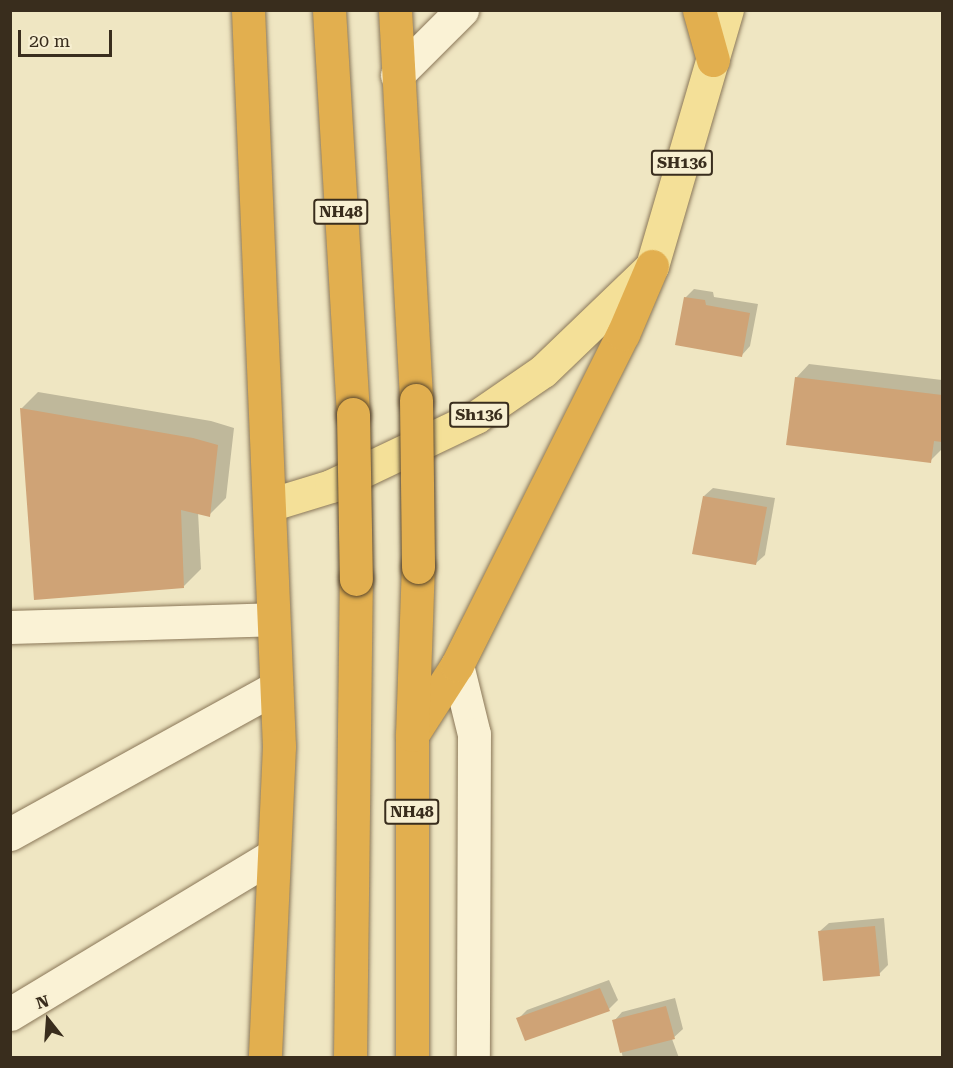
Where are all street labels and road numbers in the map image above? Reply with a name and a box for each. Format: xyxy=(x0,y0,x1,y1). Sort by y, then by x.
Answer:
road number: SH136 xyxy=(650,150,714,176)
road number: NH48 xyxy=(312,199,370,225)
road number: Sh136 xyxy=(449,402,509,428)
road number: NH48 xyxy=(384,799,440,825)

